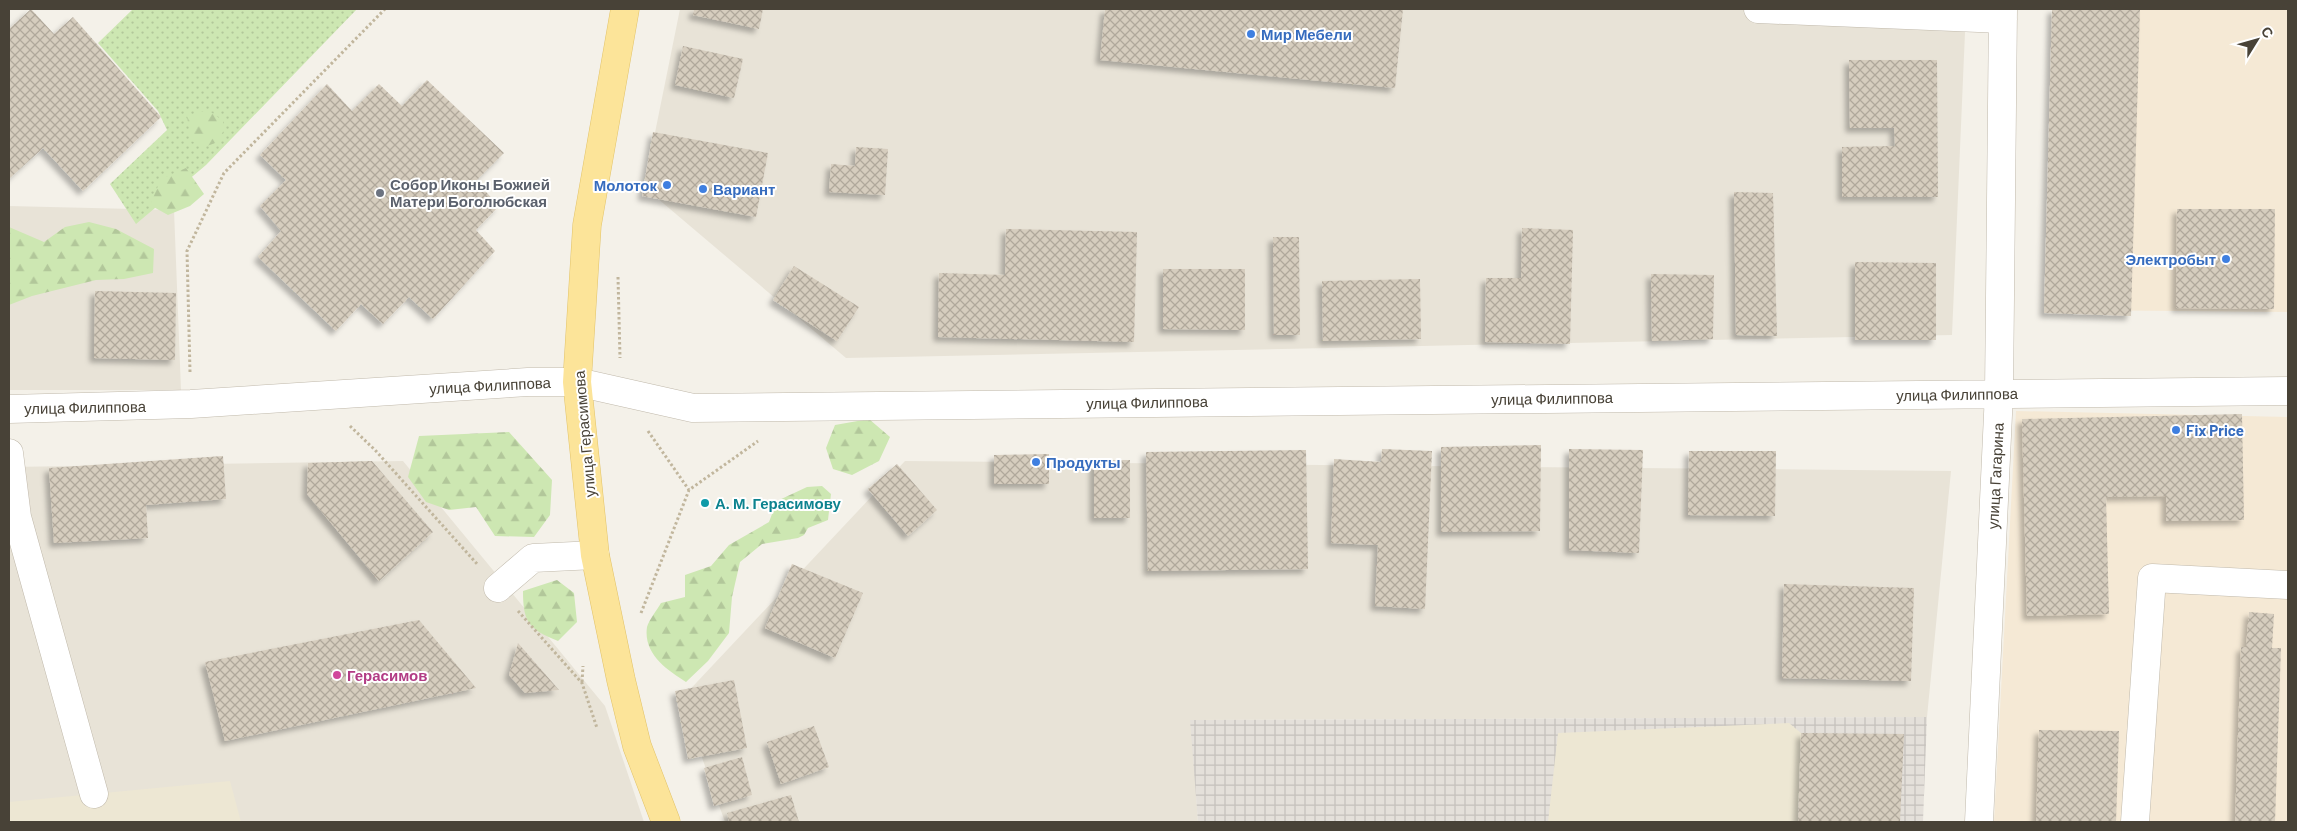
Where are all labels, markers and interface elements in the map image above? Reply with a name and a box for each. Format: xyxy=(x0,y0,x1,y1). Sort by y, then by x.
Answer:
north arrow xyxy=(2232,15,2282,65)
text: С xyxy=(2258,23,2278,41)
place label: Мир Мебели xyxy=(1261,25,1352,43)
marker: Мир Мебели xyxy=(1245,28,1257,40)
place label: Собор Иконы Божией Матери Боголюбская xyxy=(390,175,550,210)
place label: Молоток xyxy=(594,176,657,194)
marker: Молоток xyxy=(661,179,673,191)
place label: Вариант xyxy=(713,180,775,198)
marker: Вариант xyxy=(697,183,709,195)
marker: Собор Иконы Божией Матери Боголюбская xyxy=(374,187,386,199)
place label: Электробыт xyxy=(2125,250,2216,268)
marker: Электробыт xyxy=(2220,253,2232,265)
street label: улица Герасимова xyxy=(569,369,599,498)
street label: улица Филиппова xyxy=(429,373,552,397)
street label: улица Филиппова xyxy=(1896,384,2019,404)
street label: улица Филиппова xyxy=(1491,388,1614,408)
street label: улица Филиппова xyxy=(1086,392,1209,412)
street label: улица Филиппова xyxy=(24,397,147,417)
place label: Fix Price xyxy=(2186,421,2244,439)
street label: улица Гагарина xyxy=(1983,422,2007,530)
marker: Fix Price xyxy=(2170,424,2182,436)
place label: Продукты xyxy=(1046,453,1121,471)
marker: Продукты xyxy=(1030,456,1042,468)
place label: А. М. Герасимову xyxy=(715,494,841,512)
marker: А. М. Герасимову xyxy=(699,497,711,509)
place label: Герасимов xyxy=(347,666,427,684)
marker: Герасимов xyxy=(331,669,343,681)

